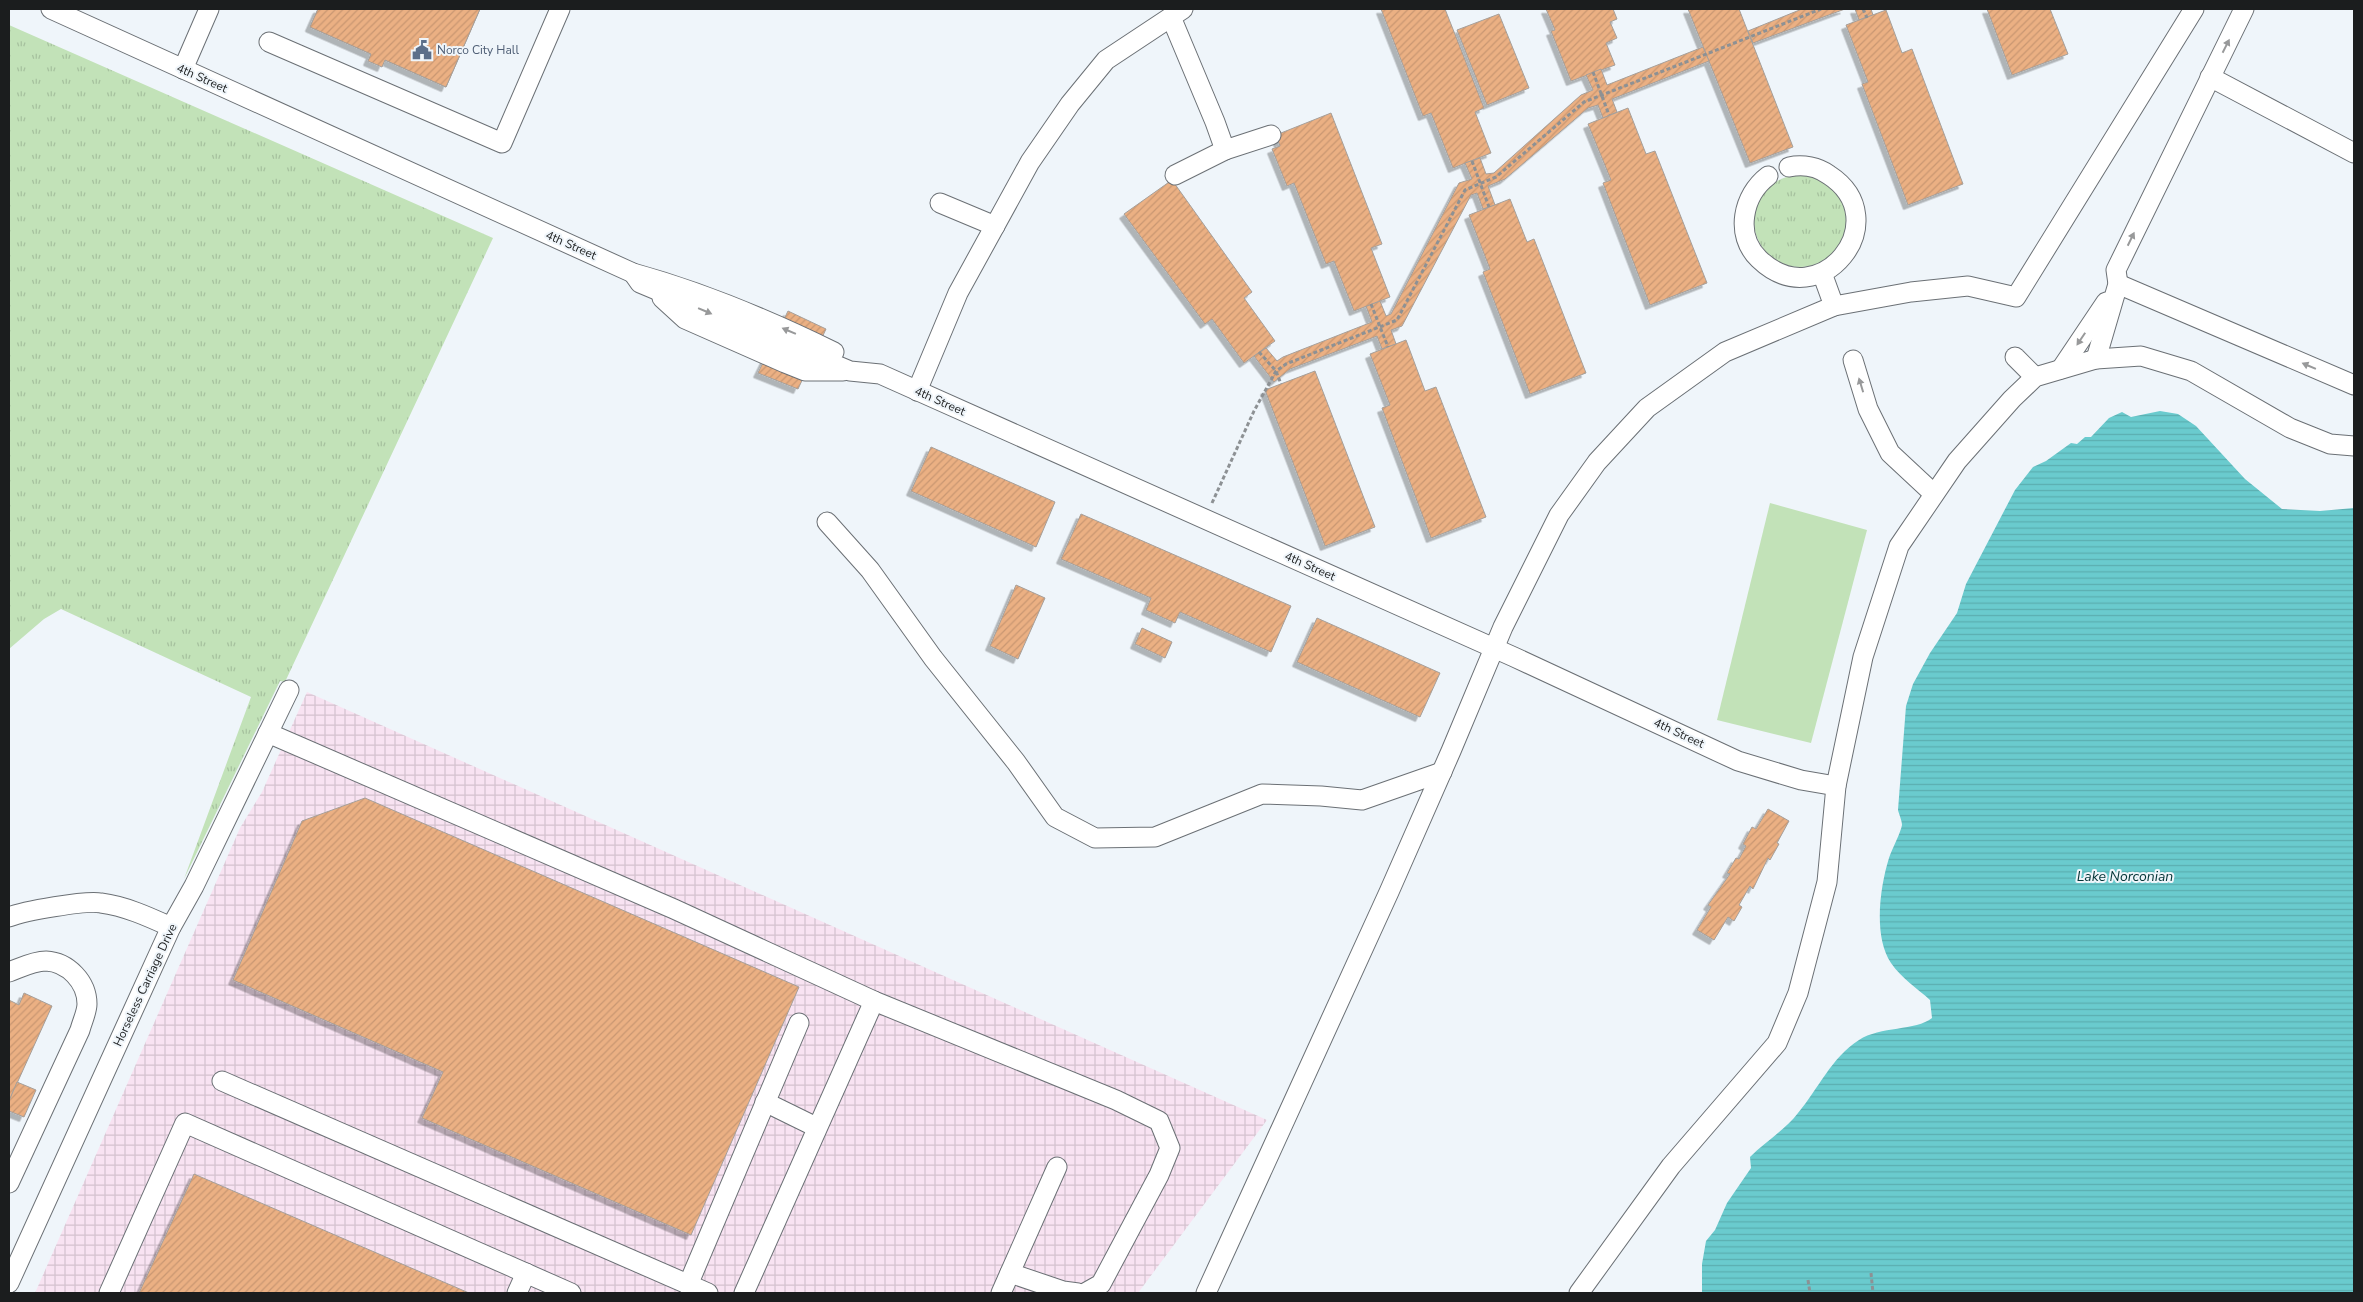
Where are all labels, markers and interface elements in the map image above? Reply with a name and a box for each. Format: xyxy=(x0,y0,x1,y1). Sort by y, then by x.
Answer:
public building icon: Norco City Hall xyxy=(411,39,433,61)
one-way arrow xyxy=(2222,39,2230,53)
place label: Norco City Hall xyxy=(437,42,519,58)
street label: 4th Street xyxy=(174,60,231,97)
street label: 4th Street xyxy=(543,227,600,264)
one-way arrow xyxy=(2127,232,2135,246)
one-way arrow xyxy=(698,307,713,315)
one-way arrow xyxy=(782,326,796,334)
one-way arrow xyxy=(2076,333,2086,346)
one-way arrow xyxy=(2302,362,2317,370)
one-way arrow xyxy=(1856,377,1864,392)
street label: 4th Street xyxy=(912,383,969,420)
street label: 4th Street xyxy=(1282,548,1339,585)
street label: 4th Street xyxy=(1651,714,1708,752)
water label: Lake Norconian xyxy=(2077,867,2173,886)
street label: Horseless Carriage Drive xyxy=(110,921,180,1049)

